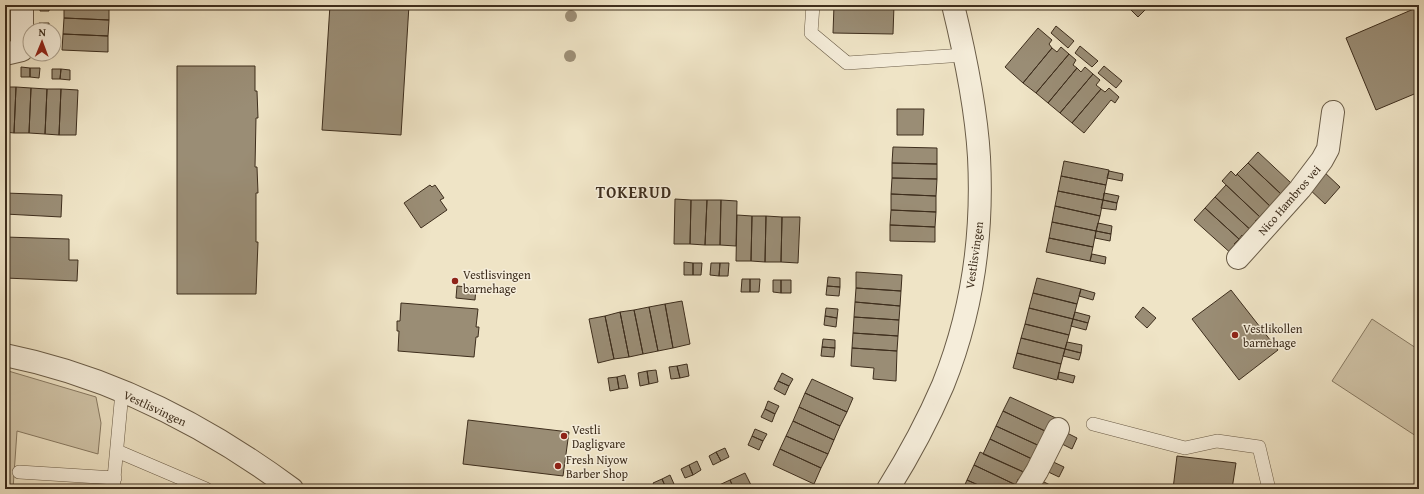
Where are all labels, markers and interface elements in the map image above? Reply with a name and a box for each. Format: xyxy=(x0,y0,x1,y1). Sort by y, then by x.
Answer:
north arrow xyxy=(22,22,62,62)
text: N xyxy=(38,24,47,40)
street label: Nico Hambros vei xyxy=(1254,161,1325,239)
district label: TOKERUD xyxy=(596,180,672,204)
street label: Vestlisvingen xyxy=(961,220,987,290)
place label: Vestlisvingen barnehage xyxy=(463,266,531,297)
marker: Vestlisvingen barnehage xyxy=(450,276,460,286)
place label: Vestlikollen barnehage xyxy=(1243,320,1303,351)
marker: Vestlikollen barnehage xyxy=(1230,330,1240,340)
street label: Vestlisvingen xyxy=(121,386,190,430)
place label: Vestli Dagligvare xyxy=(572,421,626,452)
marker: Vestli Dagligvare xyxy=(559,431,569,441)
place label: Fresh Niyow Barber Shop xyxy=(566,451,629,482)
marker: Fresh Niyow Barber Shop xyxy=(553,461,563,471)

